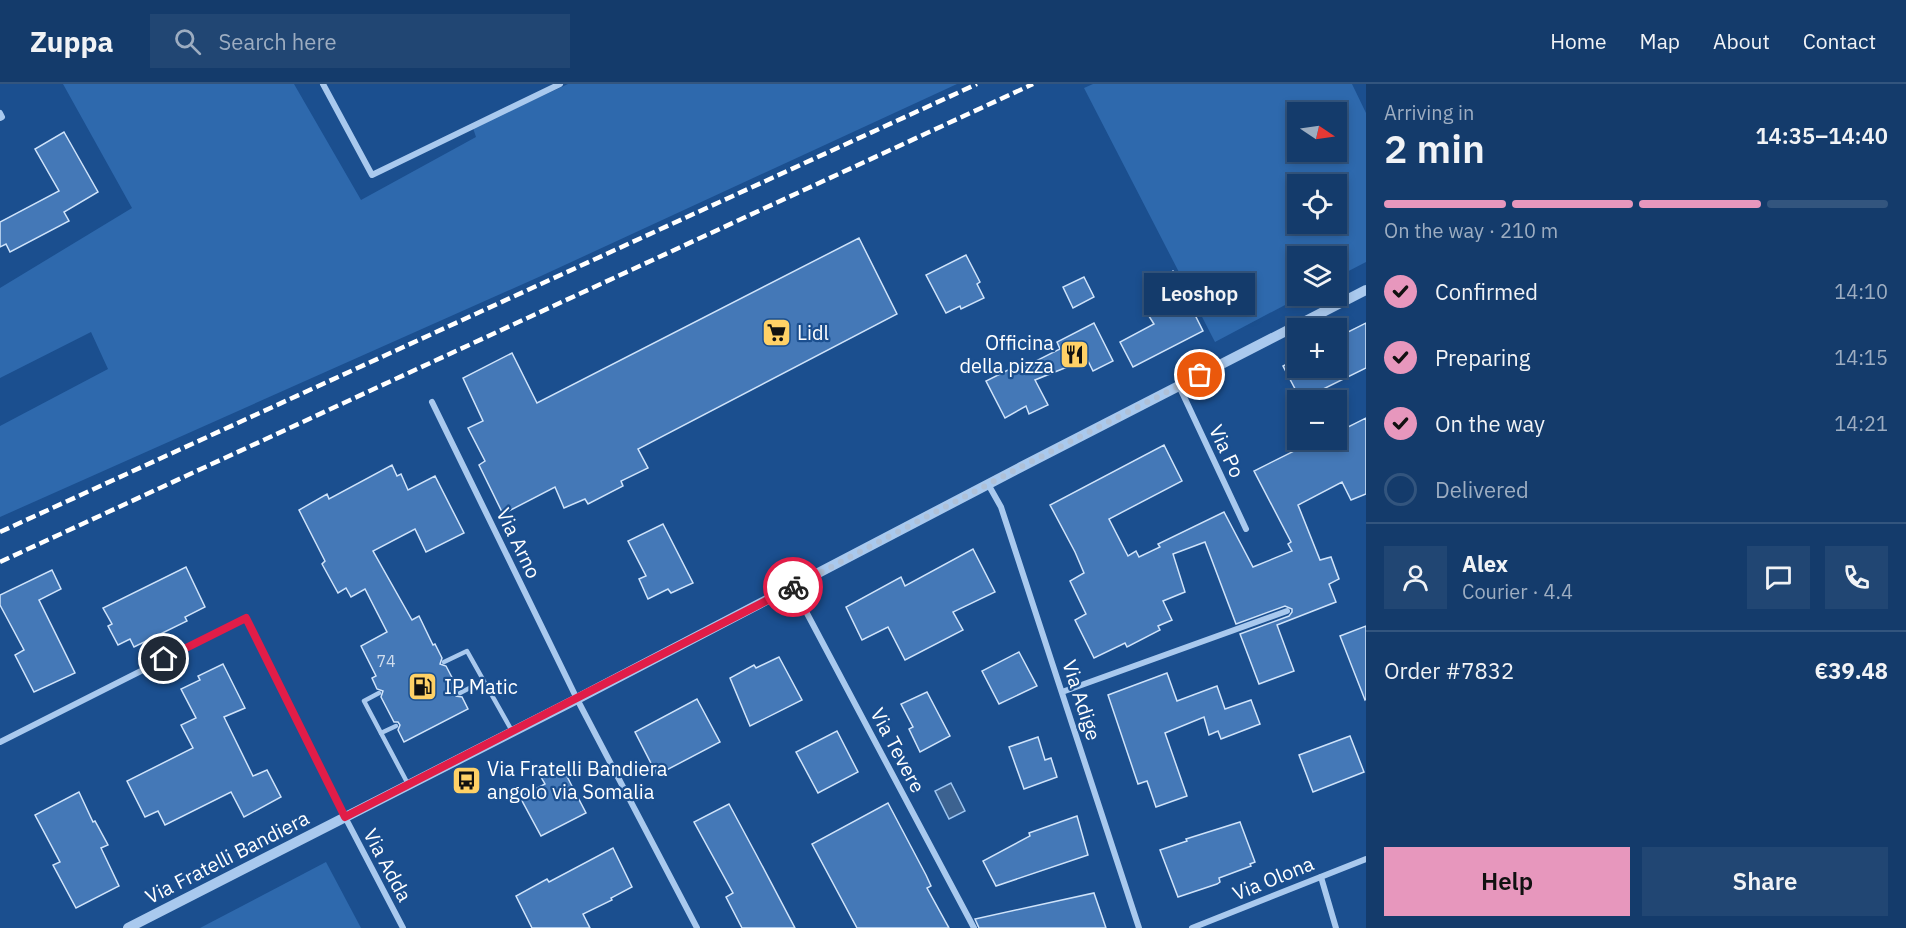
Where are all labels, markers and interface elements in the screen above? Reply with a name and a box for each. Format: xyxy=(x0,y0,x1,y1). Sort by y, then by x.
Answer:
search box xyxy=(150,14,570,68)
text: Zuppa xyxy=(30,23,114,60)
icon: search xyxy=(171,25,204,58)
text: Search here xyxy=(219,27,336,56)
text: Home xyxy=(1550,27,1607,55)
text: Map xyxy=(1640,27,1680,55)
text: About xyxy=(1713,27,1770,55)
text: Contact xyxy=(1803,27,1876,55)
text: Arriving in xyxy=(1384,99,1474,126)
north arrow xyxy=(1287,102,1347,162)
map controls xyxy=(1287,102,1347,450)
text: 14:35–14:40 xyxy=(1755,121,1888,150)
text: 2 min xyxy=(1384,123,1485,174)
button: locate xyxy=(1287,174,1347,234)
text: On the way · 210 m xyxy=(1384,217,1558,244)
button: layers xyxy=(1287,246,1347,306)
callout: Leoshop xyxy=(1144,273,1256,315)
icon: check xyxy=(1384,275,1417,308)
text: Confirmed xyxy=(1435,277,1538,306)
text: 14:10 xyxy=(1834,278,1888,305)
text: Leoshop xyxy=(1161,280,1238,307)
supermarket icon: Lidl xyxy=(760,316,792,348)
button: + xyxy=(1287,318,1347,378)
place label: Lidl xyxy=(797,319,829,346)
place label: Officina della pizza xyxy=(959,329,1054,379)
restaurant icon: Officina della pizza xyxy=(1059,338,1091,370)
icon: check xyxy=(1384,341,1417,374)
text: Preparing xyxy=(1435,343,1530,372)
text: 14:15 xyxy=(1834,344,1888,371)
pin xyxy=(1174,349,1225,400)
icon: bag xyxy=(1183,358,1216,391)
button: − xyxy=(1287,390,1347,450)
icon: check xyxy=(1384,407,1417,440)
text: On the way xyxy=(1435,409,1545,438)
text: 14:21 xyxy=(1834,410,1888,437)
street label: Via Po xyxy=(1203,420,1251,482)
text: Delivered xyxy=(1435,475,1529,504)
street label: Via Arno xyxy=(490,503,548,583)
button: person xyxy=(1384,546,1447,609)
button: chat xyxy=(1747,546,1810,609)
button: phone xyxy=(1825,546,1888,609)
text: Alex xyxy=(1462,549,1508,578)
courier xyxy=(763,557,823,617)
icon: bike xyxy=(777,571,810,604)
text: Courier · 4.4 xyxy=(1462,578,1573,605)
pin xyxy=(138,633,189,684)
icon: home xyxy=(147,642,180,675)
house number: 74 xyxy=(376,651,396,671)
street label: Via Adige xyxy=(1056,656,1108,744)
text: Order #7832 xyxy=(1384,656,1514,685)
text: €39.48 xyxy=(1815,656,1888,685)
fuel station icon: IP Matic xyxy=(407,670,439,702)
place label: IP Matic xyxy=(444,673,518,700)
street label: Via Tevere xyxy=(864,703,932,797)
place label: Via Fratelli Bandiera angolo via Somalia xyxy=(487,755,668,805)
bus stop icon: Via Fratelli Bandiera angolo via Somalia xyxy=(450,764,482,796)
street label: Via Fratelli Bandiera xyxy=(141,804,314,910)
street label: Via Adda xyxy=(357,824,419,907)
button: Help xyxy=(1384,847,1630,916)
button: Share xyxy=(1642,847,1888,916)
street label: Via Olona xyxy=(1228,849,1318,907)

